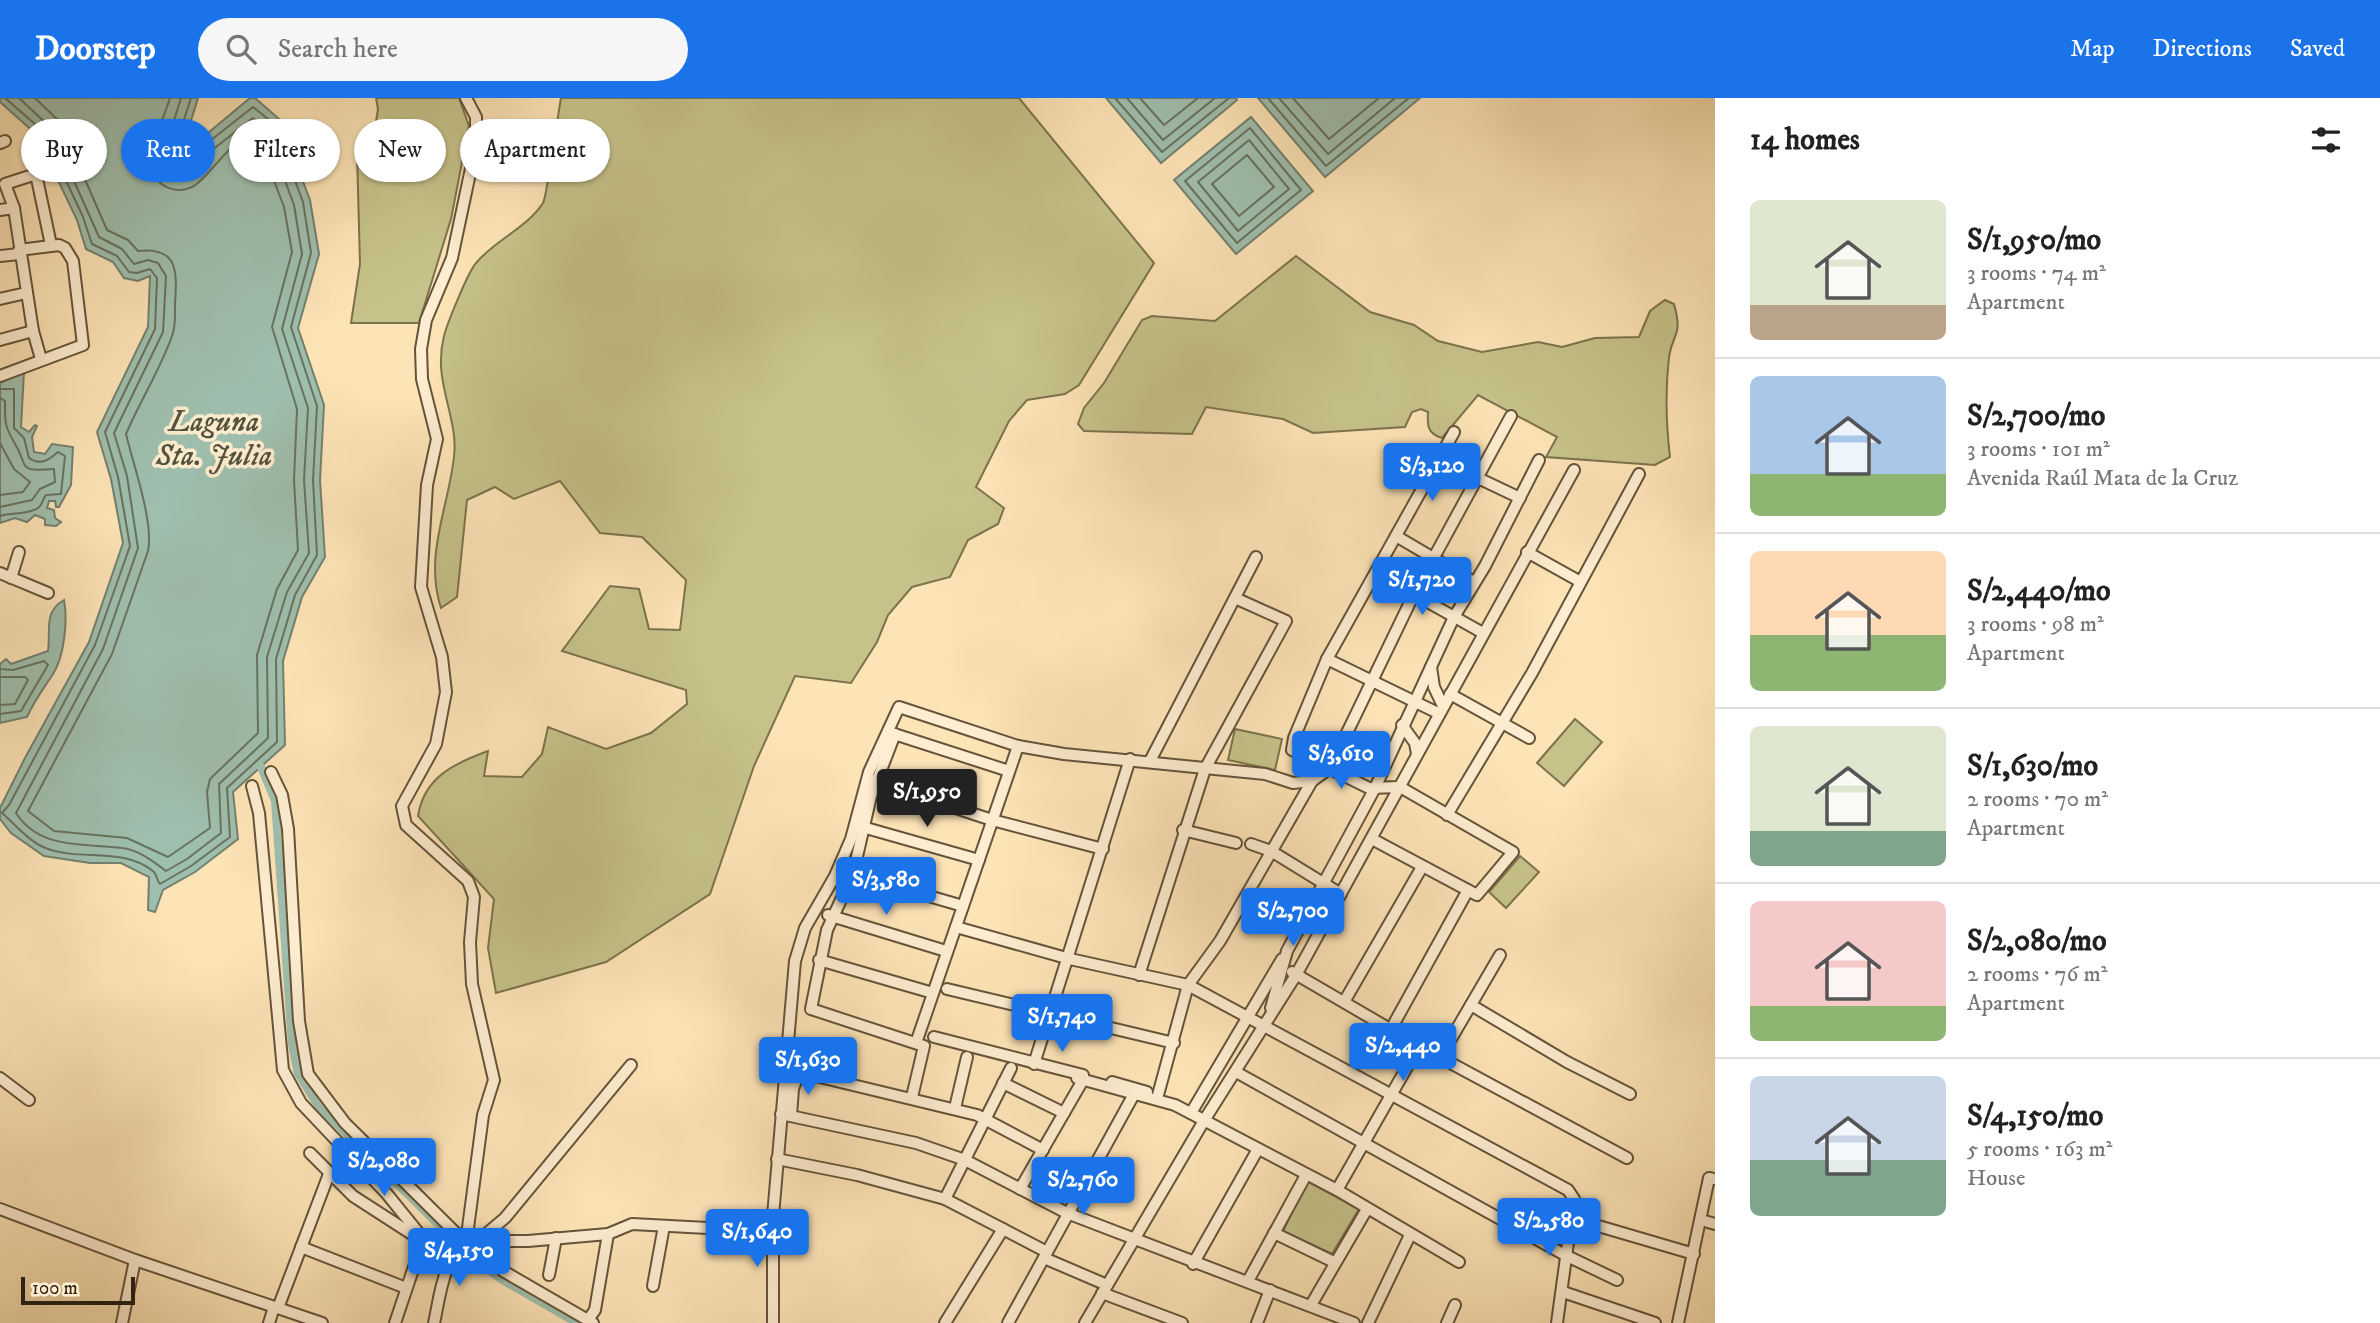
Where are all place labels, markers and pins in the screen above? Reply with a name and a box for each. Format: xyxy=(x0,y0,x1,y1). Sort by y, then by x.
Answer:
pin: S/3,120 xyxy=(1367,444,1497,503)
pin: S/1,720 xyxy=(1357,558,1487,617)
pin: S/3,610 xyxy=(1276,732,1406,791)
pin: S/1,950 xyxy=(862,770,992,829)
pin: S/3,580 xyxy=(821,858,951,917)
pin: S/2,700 xyxy=(1228,888,1358,948)
pin: S/1,740 xyxy=(997,995,1127,1054)
pin: S/2,440 xyxy=(1338,1024,1468,1083)
pin: S/1,630 xyxy=(743,1038,873,1097)
pin: S/2,080 xyxy=(319,1138,449,1198)
pin: S/2,760 xyxy=(1018,1158,1148,1217)
pin: S/2,580 xyxy=(1484,1198,1614,1258)
pin: S/1,640 xyxy=(692,1210,822,1269)
pin: S/4,150 xyxy=(394,1228,524,1288)

